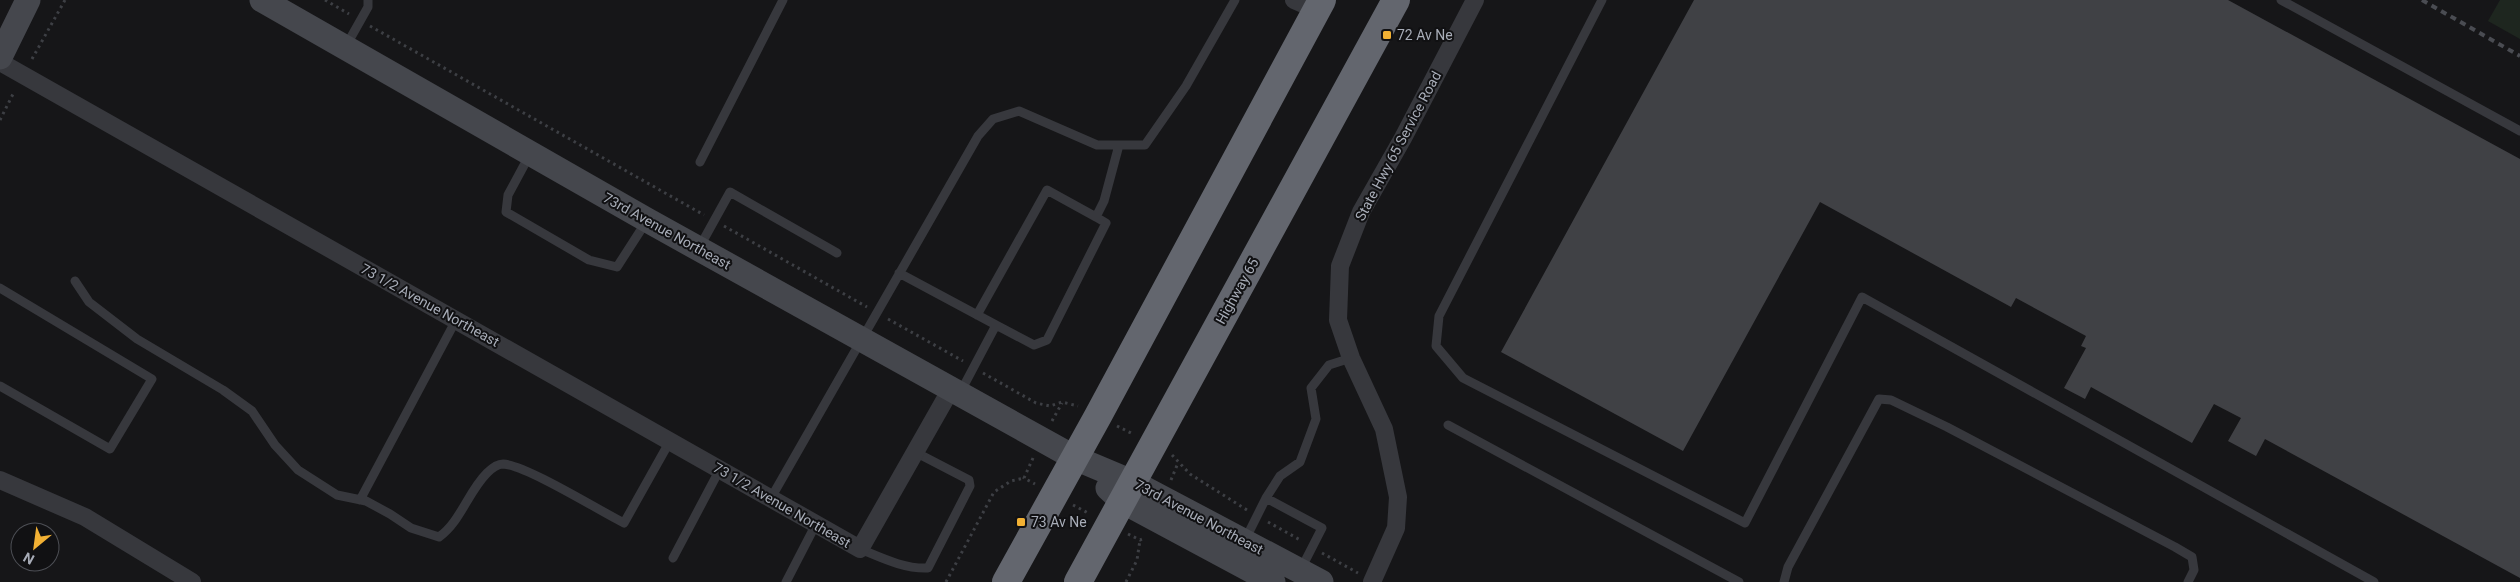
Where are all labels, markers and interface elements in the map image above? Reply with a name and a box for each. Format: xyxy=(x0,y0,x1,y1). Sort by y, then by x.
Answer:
place label: 72 Av Ne xyxy=(1397,27,1453,43)
marker: 72 Av Ne xyxy=(1381,29,1393,41)
street label: State Hwy 65 Service Road xyxy=(1352,69,1444,223)
street label: 73rd Avenue Northeast xyxy=(601,189,734,273)
street label: Highway 65 xyxy=(1212,255,1262,327)
street label: 73 1/2 Avenue Northeast xyxy=(358,260,502,350)
street label: 73 1/2 Avenue Northeast xyxy=(711,459,854,551)
street label: 73rd Avenue Northeast xyxy=(1132,476,1266,558)
place label: 73 Av Ne xyxy=(1031,514,1087,530)
marker: 73 Av Ne xyxy=(1015,516,1027,528)
north arrow xyxy=(10,522,60,572)
text: N xyxy=(20,549,37,568)

